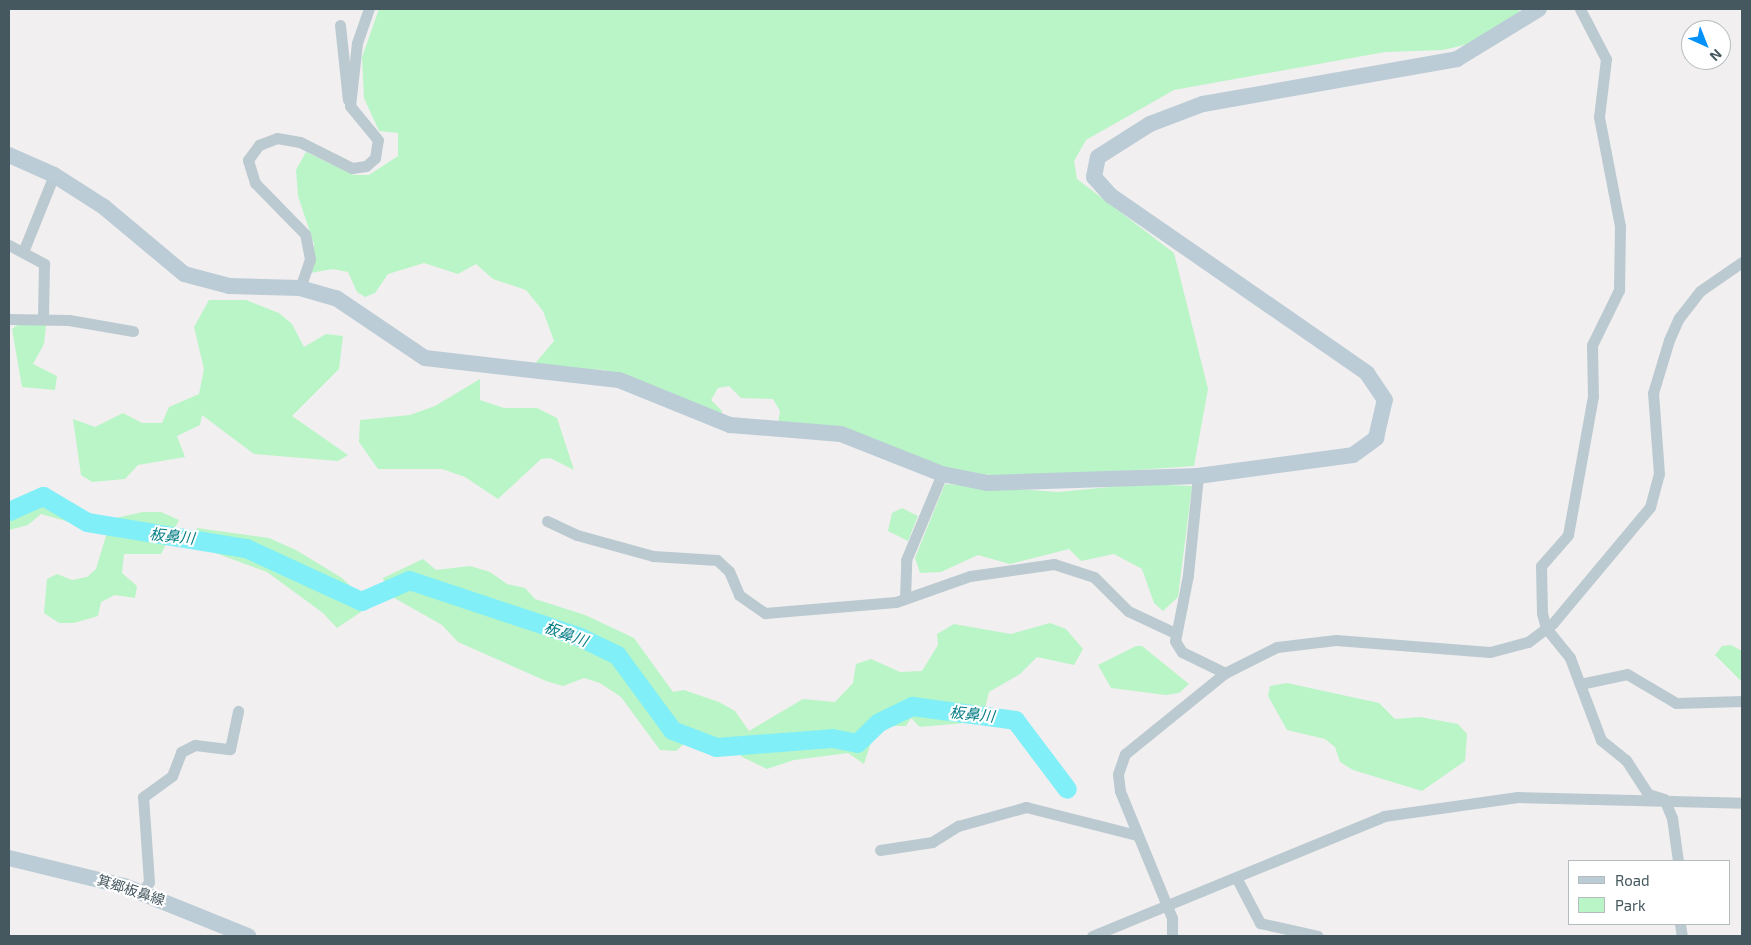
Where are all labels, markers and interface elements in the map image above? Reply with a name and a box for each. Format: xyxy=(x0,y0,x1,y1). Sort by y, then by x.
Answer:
north arrow xyxy=(1681,20,1731,70)
text: N xyxy=(1707,46,1726,65)
water label: 板鼻川 xyxy=(149,525,195,547)
water label: 板鼻川 xyxy=(542,618,590,650)
water label: 板鼻川 xyxy=(949,703,995,725)
legend xyxy=(1568,860,1731,925)
street label: 箕郷板鼻線 xyxy=(95,871,167,909)
text: Road xyxy=(1615,871,1650,889)
text: Park xyxy=(1615,896,1646,914)

